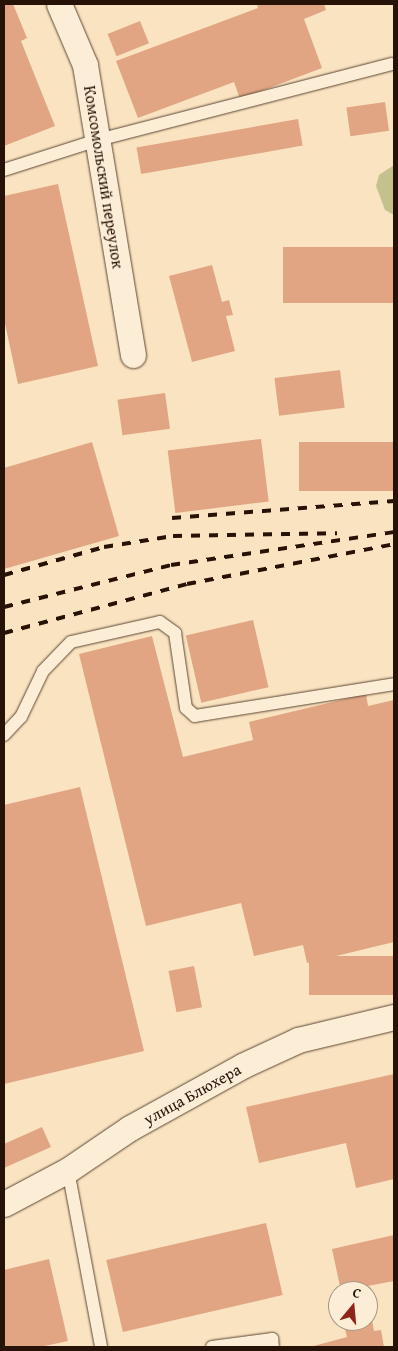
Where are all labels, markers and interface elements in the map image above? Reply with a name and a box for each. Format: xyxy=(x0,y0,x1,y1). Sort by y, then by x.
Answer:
street label: Комсомольский переулок xyxy=(80,84,128,270)
street label: улица Блюхера xyxy=(140,1059,244,1129)
north arrow xyxy=(328,1281,378,1331)
text: С xyxy=(350,1282,364,1303)

